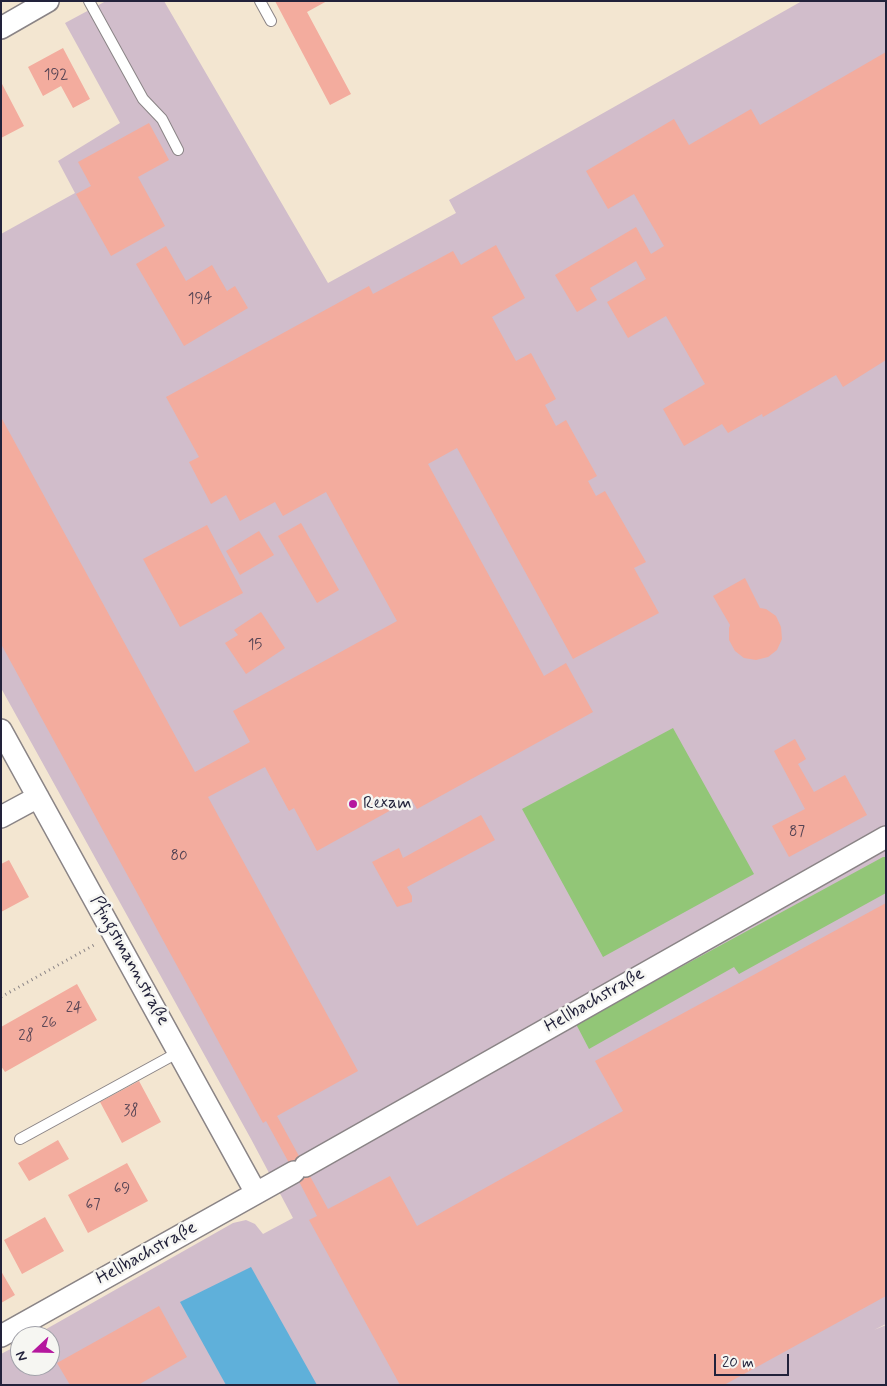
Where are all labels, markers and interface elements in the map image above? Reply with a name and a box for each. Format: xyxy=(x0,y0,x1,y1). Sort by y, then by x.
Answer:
house number: 192 xyxy=(44,67,68,85)
house number: 194 xyxy=(188,291,212,309)
house number: 15 xyxy=(248,637,262,655)
place label: Rexam xyxy=(363,793,412,815)
marker: Rexam xyxy=(347,798,359,810)
house number: 87 xyxy=(789,824,805,842)
house number: 80 xyxy=(170,848,188,866)
street label: Pfingstmannstraße xyxy=(84,892,174,1030)
street label: Hellbachstraße xyxy=(541,964,649,1038)
house number: 24 xyxy=(66,1000,82,1018)
house number: 26 xyxy=(41,1015,57,1033)
house number: 28 xyxy=(18,1028,34,1046)
house number: 38 xyxy=(124,1103,138,1121)
house number: 69 xyxy=(114,1181,130,1199)
house number: 67 xyxy=(85,1197,101,1215)
street label: Hellbachstraße xyxy=(93,1218,201,1290)
north arrow xyxy=(10,1326,60,1376)
scale bar xyxy=(717,1344,792,1376)
text: N xyxy=(12,1348,32,1364)
text: 20 m xyxy=(722,1353,754,1373)

